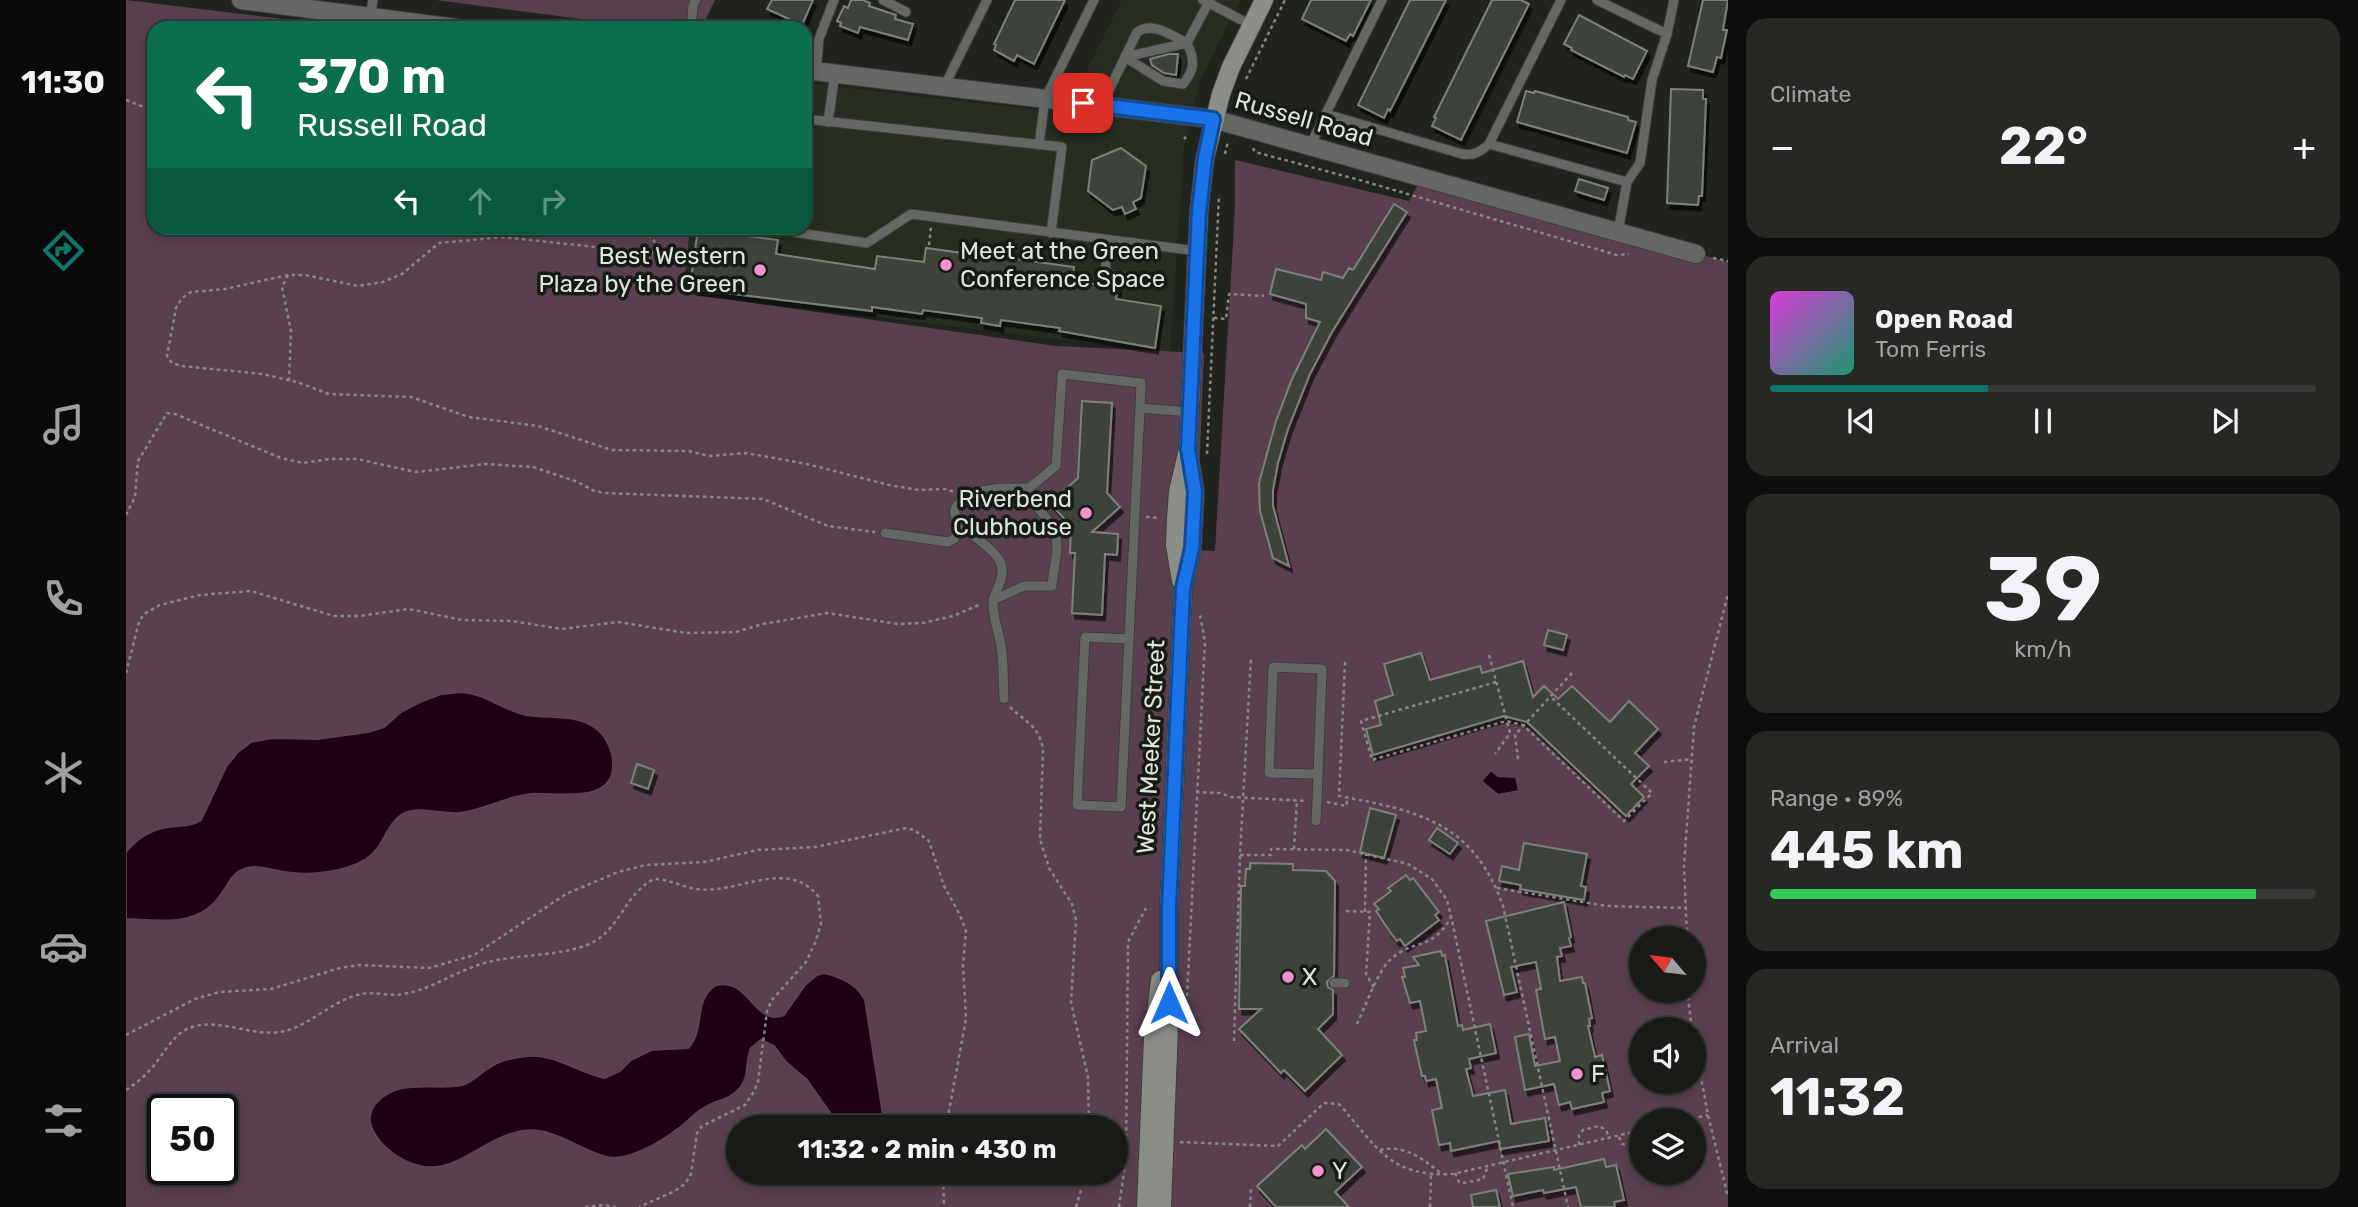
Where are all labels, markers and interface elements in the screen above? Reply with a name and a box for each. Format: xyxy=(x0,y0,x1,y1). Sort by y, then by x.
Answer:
text: 370 m xyxy=(297,47,446,105)
icon: left xyxy=(182,49,273,140)
text: 11:30 xyxy=(21,63,105,101)
pin xyxy=(1053,73,1113,133)
text: Climate xyxy=(1770,80,1851,108)
icon: arrive xyxy=(1064,84,1102,122)
street label: Russell Road xyxy=(1232,86,1376,152)
text: Russell Road xyxy=(297,106,487,144)
text: 22° xyxy=(1999,115,2088,177)
text: − xyxy=(1770,124,1795,170)
text: + xyxy=(2292,124,2316,170)
icon: left xyxy=(388,182,426,220)
icon: ahead xyxy=(461,182,499,220)
icon: right xyxy=(534,182,572,220)
icon: directions xyxy=(39,226,88,275)
place label: Meet at the Green Conference Space xyxy=(960,237,1165,293)
place label: Best Western Plaza by the Green xyxy=(538,242,746,298)
marker: Meet at the Green Conference Space xyxy=(938,257,954,273)
marker: Best Western Plaza by the Green xyxy=(752,262,768,278)
text: Open Road xyxy=(1875,304,2013,335)
text: Tom Ferris xyxy=(1875,335,1986,363)
icon: music xyxy=(39,400,88,449)
icon: previous xyxy=(1842,402,1880,440)
icon: pause xyxy=(2024,402,2062,440)
icon: next xyxy=(2206,402,2244,440)
place label: Riverbend Clubhouse xyxy=(953,485,1072,541)
marker: Riverbend Clubhouse xyxy=(1078,505,1094,521)
text: 39 xyxy=(1984,535,2102,643)
icon: phone xyxy=(39,574,88,623)
text: km/h xyxy=(2014,635,2072,663)
street label: West Meeker Street xyxy=(1131,639,1171,855)
icon: climate xyxy=(39,748,88,797)
text: Range · 89% xyxy=(1770,784,1903,812)
text: 445 km xyxy=(1770,819,1964,881)
icon: car xyxy=(39,922,88,971)
north arrow xyxy=(1629,926,1706,1003)
map controls xyxy=(1629,926,1706,1185)
place label: X xyxy=(1302,963,1317,991)
position arrow xyxy=(1132,966,1206,1040)
marker: X xyxy=(1280,969,1296,985)
button: sound xyxy=(1629,1017,1706,1094)
text: Arrival xyxy=(1770,1031,1839,1059)
place label: F xyxy=(1591,1060,1605,1088)
marker: F xyxy=(1569,1066,1585,1082)
text: 11:32 xyxy=(1770,1066,1905,1128)
speed limit sign: 50 xyxy=(147,1094,238,1185)
icon: filters xyxy=(39,1096,88,1145)
button: layers xyxy=(1629,1108,1706,1185)
text: 11:32 · 2 min · 430 m xyxy=(797,1134,1057,1165)
place label: Y xyxy=(1332,1157,1348,1185)
marker: Y xyxy=(1310,1163,1326,1179)

